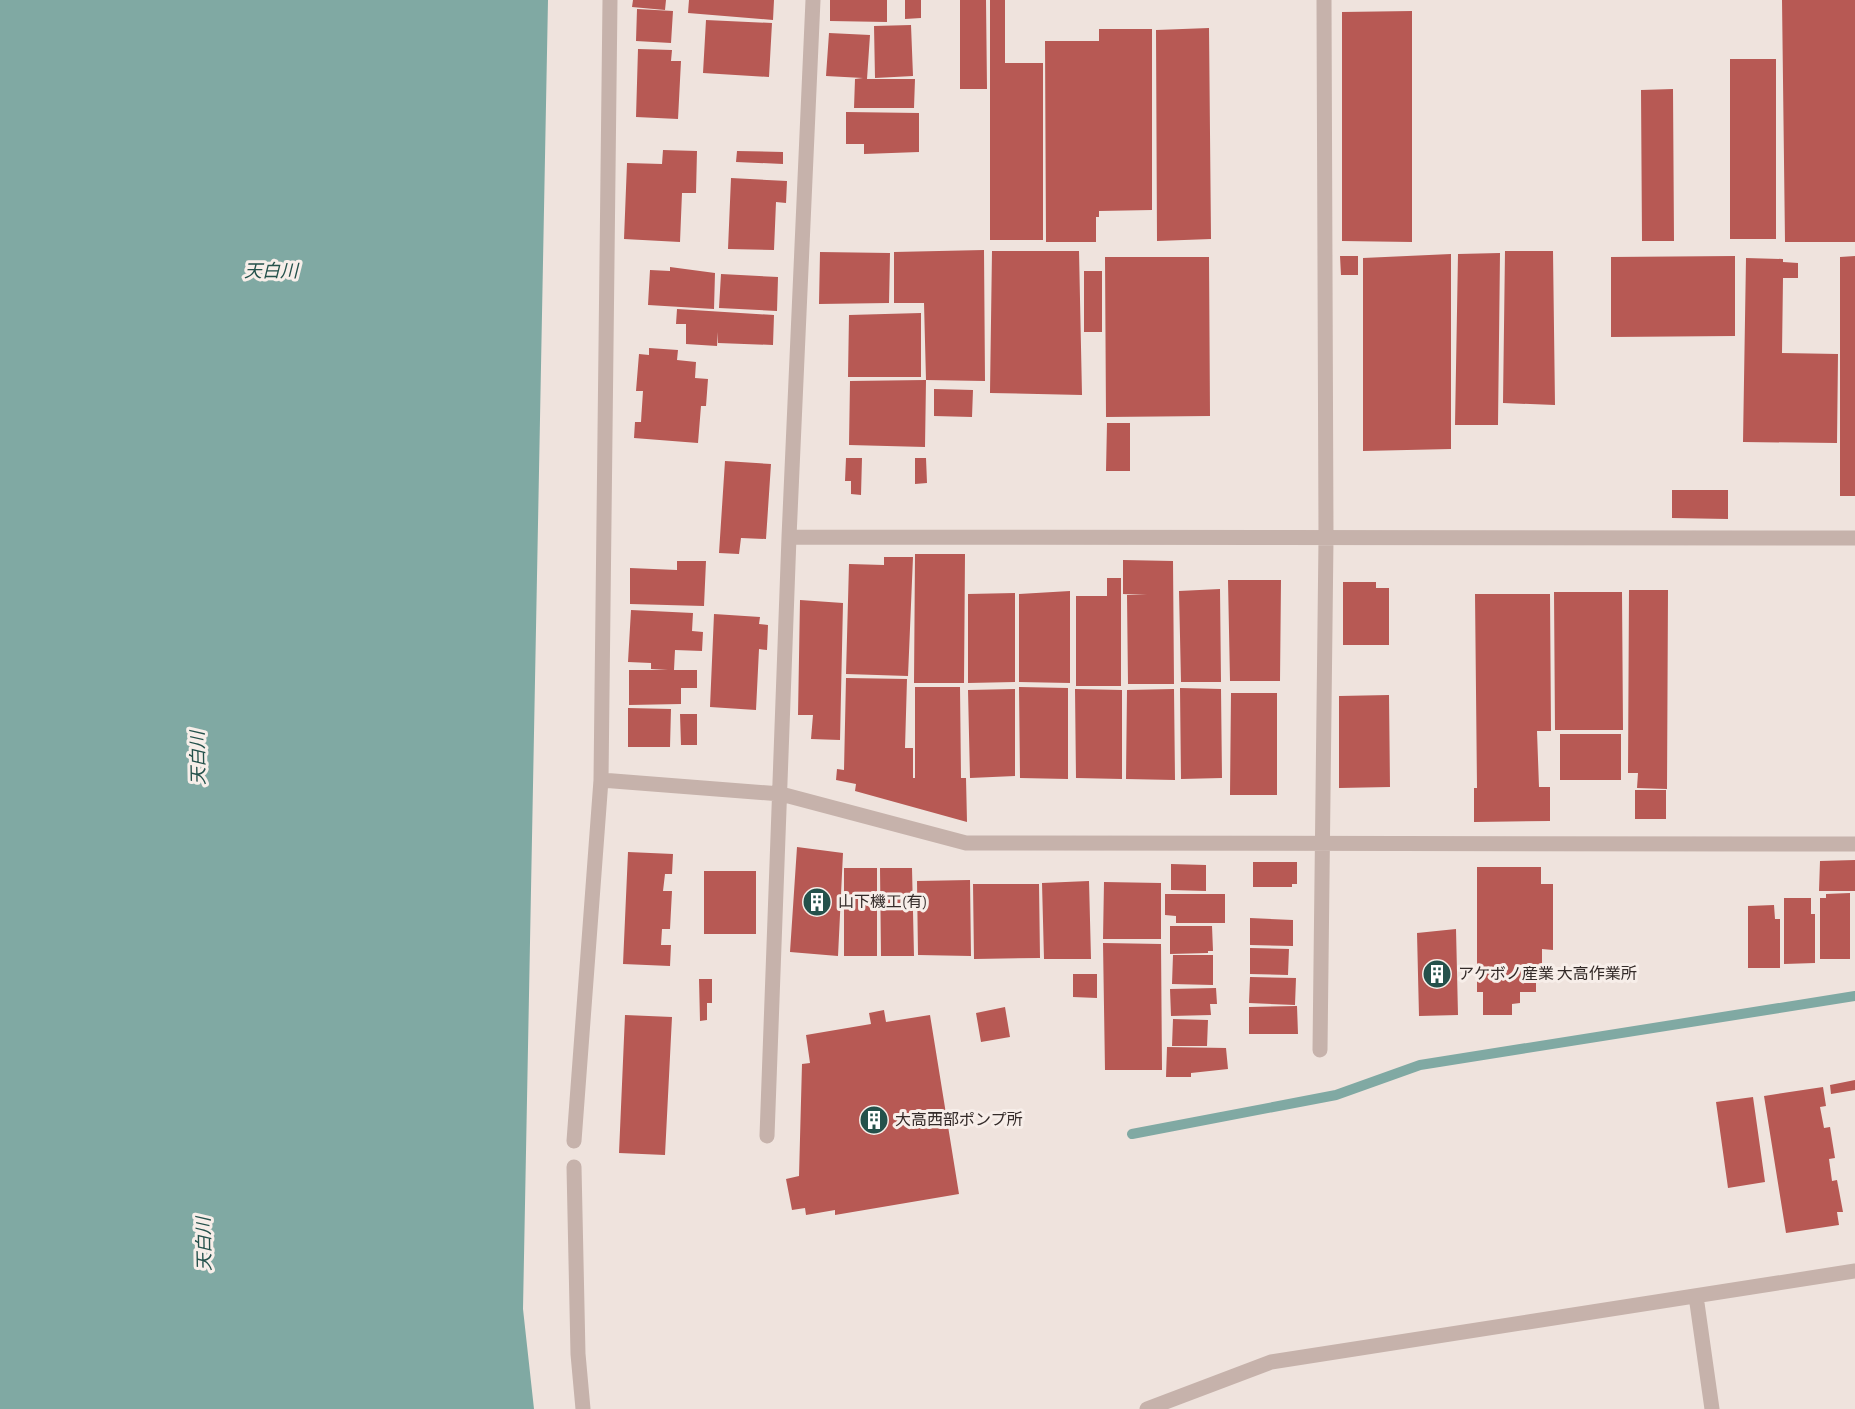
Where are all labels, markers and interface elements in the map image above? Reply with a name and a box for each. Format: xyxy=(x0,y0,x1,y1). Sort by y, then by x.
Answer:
water label: 天白川 xyxy=(244,261,300,281)
water label: 天白川 xyxy=(187,729,208,785)
building icon: 山下機工(有) xyxy=(801,886,833,918)
place label: 山下機工(有) xyxy=(838,893,928,910)
building icon: アケボノ産業 大高作業所 xyxy=(1421,958,1453,990)
place label: アケボノ産業 大高作業所 xyxy=(1458,965,1637,982)
building icon: 大高西部ポンプ所 xyxy=(858,1104,890,1136)
place label: 大高西部ポンプ所 xyxy=(895,1111,1023,1128)
water label: 天白川 xyxy=(193,1215,214,1271)

